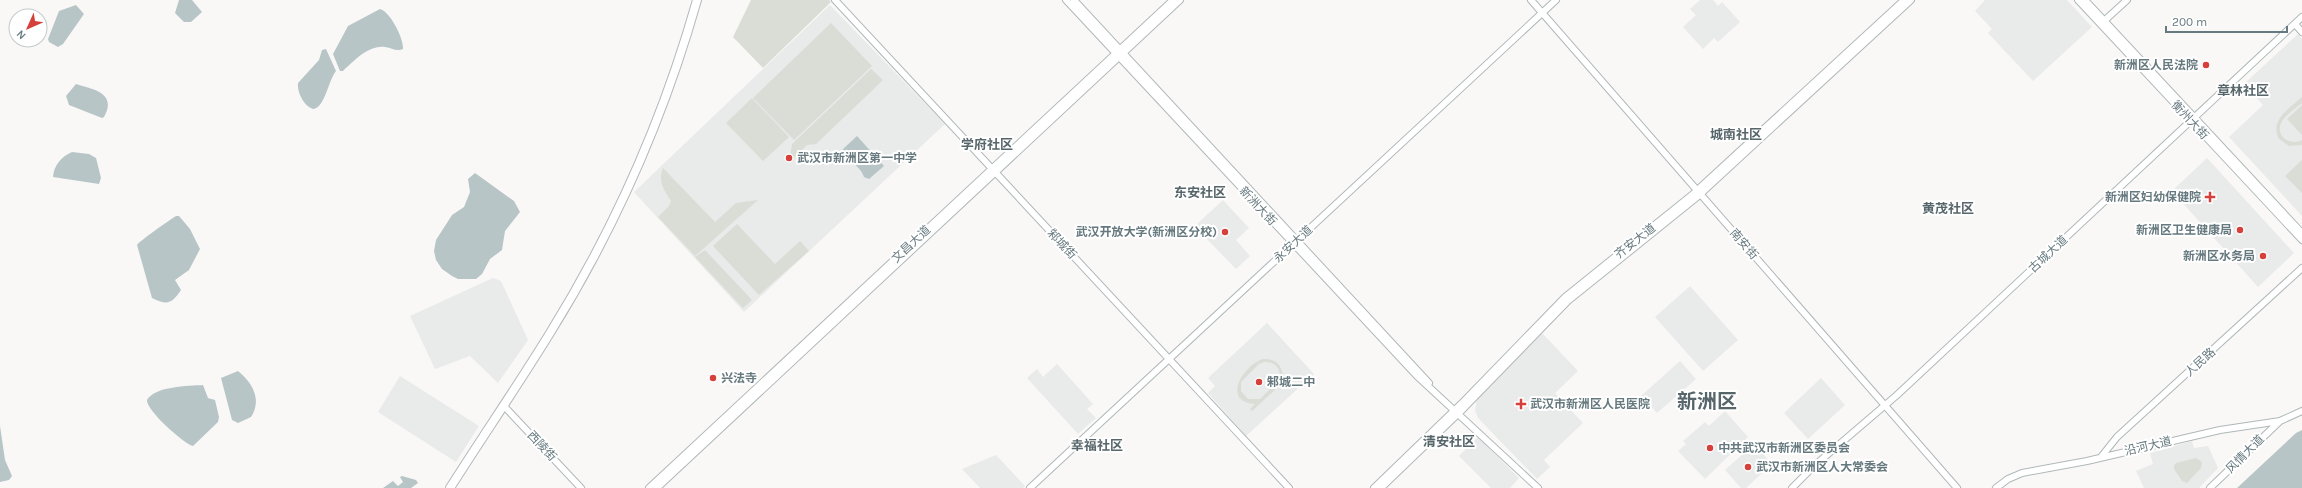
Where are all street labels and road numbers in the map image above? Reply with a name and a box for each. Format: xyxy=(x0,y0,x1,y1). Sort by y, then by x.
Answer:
street label: 衡州大街 xyxy=(2169,98,2211,142)
street label: 新洲大街 xyxy=(1237,184,1279,228)
street label: 齐安大道 xyxy=(1612,221,1658,261)
street label: 文昌大道 xyxy=(889,223,933,265)
street label: 永安大道 xyxy=(1271,223,1315,265)
street label: 邾城街 xyxy=(1045,226,1079,262)
street label: 南安街 xyxy=(1727,226,1761,262)
street label: 古城大道 xyxy=(2026,233,2070,275)
street label: 人民路 xyxy=(2182,345,2218,379)
street label: 西陵街 xyxy=(525,428,559,464)
street label: 风情大道 xyxy=(2223,432,2267,476)
street label: 沿河大道 xyxy=(2123,434,2173,458)

